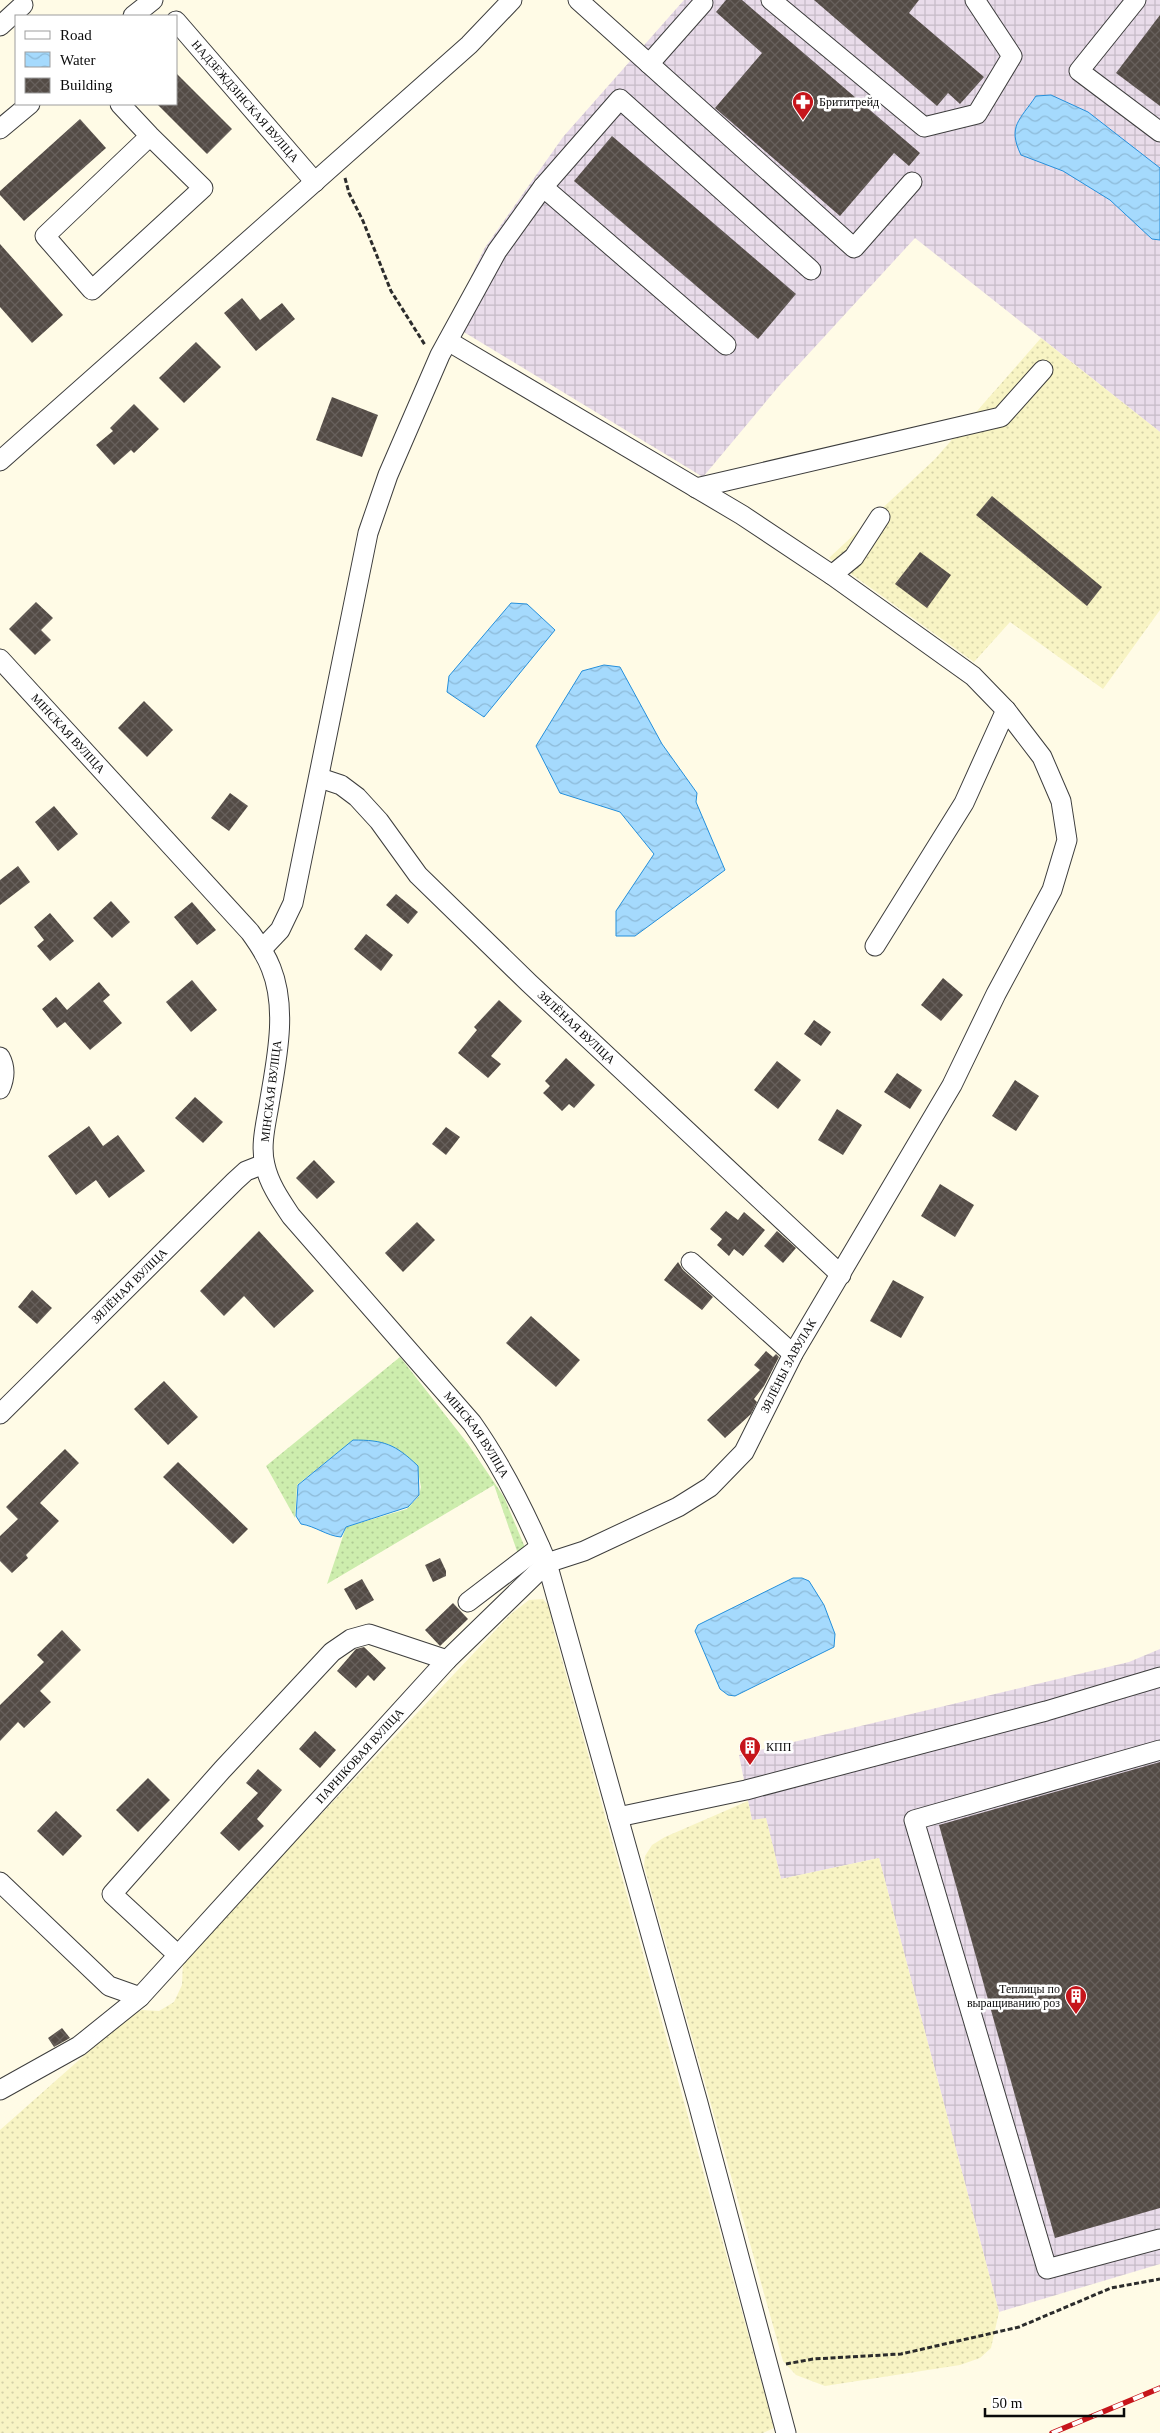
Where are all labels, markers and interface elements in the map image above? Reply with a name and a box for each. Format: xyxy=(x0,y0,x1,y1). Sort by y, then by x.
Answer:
legend xyxy=(15,15,178,105)
text: Road xyxy=(60,27,92,43)
street label: НАДЗЕЖДЗІНСКАЯ ВУЛІЦА xyxy=(189,37,302,165)
text: Water xyxy=(60,52,95,68)
text: Building xyxy=(60,77,113,93)
pharmacy icon: Брититрейд xyxy=(791,90,815,121)
place label: Брититрейд xyxy=(819,95,879,109)
street label: МІНСКАЯ ВУЛІЦА xyxy=(28,691,108,776)
street label: ЗЯЛЁНАЯ ВУЛІЦА xyxy=(535,988,618,1067)
street label: МІНСКАЯ ВУЛІЦА xyxy=(258,1039,284,1143)
street label: ЗЯЛЁНАЯ ВУЛІЦА xyxy=(88,1245,170,1326)
street label: ЗЯЛЁНЫ ЗАВУЛАК xyxy=(758,1315,820,1415)
street label: МІНСКАЯ ВУЛІЦА xyxy=(441,1389,512,1481)
street label: ПАРНІКОВАЯ ВУЛІЦА xyxy=(313,1705,407,1806)
building icon: КПП xyxy=(738,1735,762,1766)
place label: КПП xyxy=(766,1740,792,1754)
place label: Теплицы по выращиванию роз xyxy=(967,1982,1060,2010)
building icon: Теплицы по выращиванию роз xyxy=(1064,1984,1088,2015)
scale bar xyxy=(985,2386,1124,2418)
text: 50 m xyxy=(992,2395,1023,2411)

